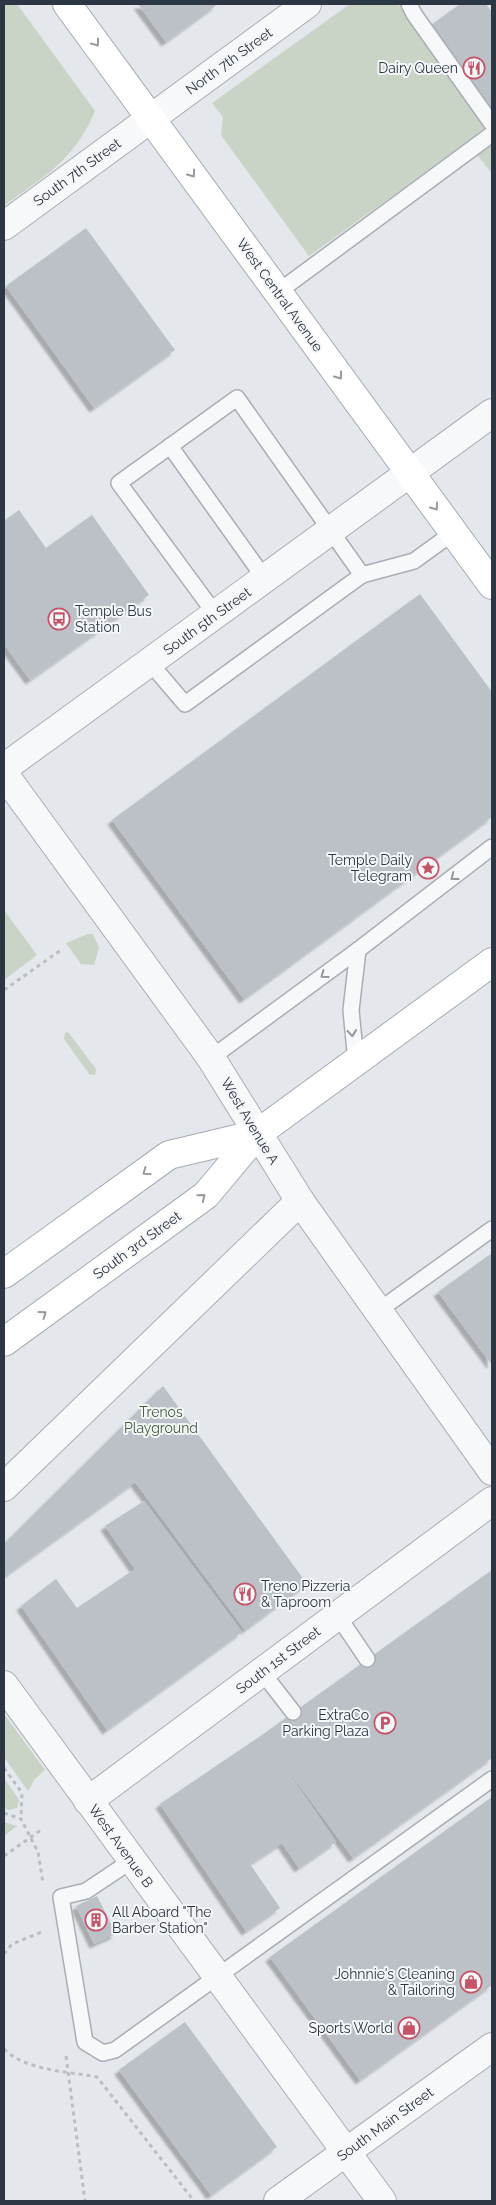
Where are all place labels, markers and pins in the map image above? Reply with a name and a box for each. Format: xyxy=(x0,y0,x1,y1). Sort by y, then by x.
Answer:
restaurant icon: Dairy Queen xyxy=(462,56,486,80)
place label: Dairy Queen xyxy=(378,60,458,76)
place label: Temple Bus Station xyxy=(75,603,152,635)
bus stop icon: Temple Bus Station xyxy=(47,607,71,631)
place label: Temple Daily Telegram xyxy=(328,852,412,884)
place icon: Temple Daily Telegram xyxy=(416,856,440,880)
place label: Treno Pizzeria & Taproom xyxy=(261,1578,350,1610)
restaurant icon: Treno Pizzeria & Taproom xyxy=(233,1582,257,1606)
place label: ExtraCo Parking Plaza xyxy=(282,1707,369,1739)
parking icon: ExtraCo Parking Plaza xyxy=(373,1711,397,1735)
place label: All Aboard "The Barber Station" xyxy=(112,1904,212,1936)
building icon: All Aboard "The Barber Station" xyxy=(84,1908,108,1932)
place label: Johnnie's Cleaning & Tailoring xyxy=(334,1966,455,1998)
shop icon: Johnnie's Cleaning & Tailoring xyxy=(459,1970,483,1994)
shop icon: Sports World xyxy=(397,2016,421,2040)
place label: Sports World xyxy=(309,2020,393,2036)

